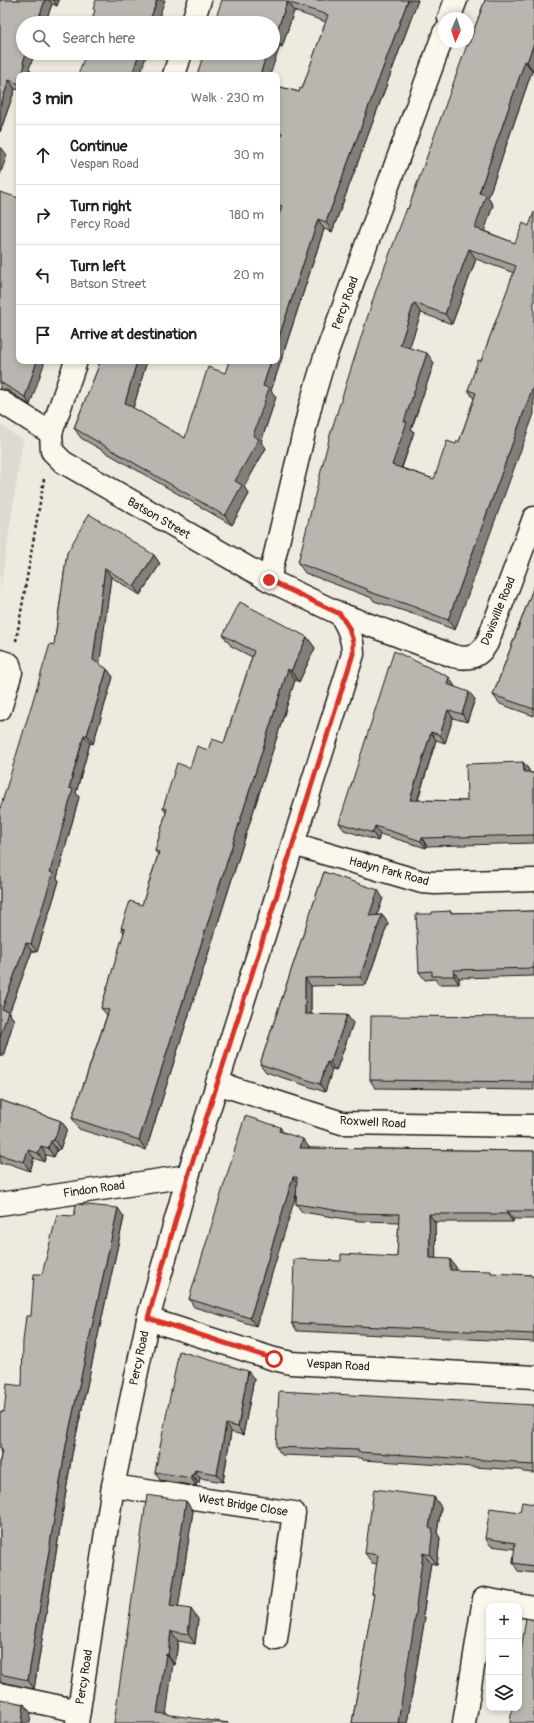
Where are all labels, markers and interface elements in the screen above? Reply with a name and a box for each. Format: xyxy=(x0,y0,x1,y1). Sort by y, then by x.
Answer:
north arrow xyxy=(438,12,474,48)
search box xyxy=(16,16,280,60)
icon: search xyxy=(30,27,52,49)
text: Search here xyxy=(62,29,135,48)
text: 3 min xyxy=(32,88,73,109)
text: Walk · 230 m xyxy=(191,90,264,106)
text: Continue xyxy=(70,137,128,156)
icon: ahead xyxy=(32,144,54,166)
text: 30 m xyxy=(234,147,264,163)
text: Vespan Road xyxy=(70,156,139,172)
text: Turn right xyxy=(70,197,131,216)
icon: right xyxy=(32,204,54,226)
text: 180 m xyxy=(229,207,264,223)
text: Percy Road xyxy=(70,216,130,232)
text: Turn left xyxy=(70,257,126,276)
icon: left xyxy=(32,264,54,286)
text: 20 m xyxy=(233,267,264,283)
street label: Percy Road xyxy=(329,274,362,332)
text: Batson Street xyxy=(70,276,146,292)
icon: arrive xyxy=(32,324,54,346)
text: Arrive at destination xyxy=(70,325,197,344)
street label: Batson Street xyxy=(124,494,193,543)
route end xyxy=(260,571,278,589)
street label: Davisville Road xyxy=(478,575,519,648)
street label: Hadyn Park Road xyxy=(347,854,431,889)
street label: Roxwell Road xyxy=(339,1113,407,1132)
street label: Findon Road xyxy=(62,1178,126,1201)
street label: Percy Road xyxy=(126,1329,153,1387)
route start xyxy=(265,1350,283,1368)
street label: Vespan Road xyxy=(306,1356,370,1375)
street label: West Bridge Close xyxy=(197,1491,289,1520)
map controls xyxy=(486,1603,522,1711)
button: + xyxy=(486,1603,522,1639)
button: − xyxy=(486,1639,522,1675)
street label: Percy Road xyxy=(73,1648,96,1706)
button: layers xyxy=(486,1675,522,1711)

